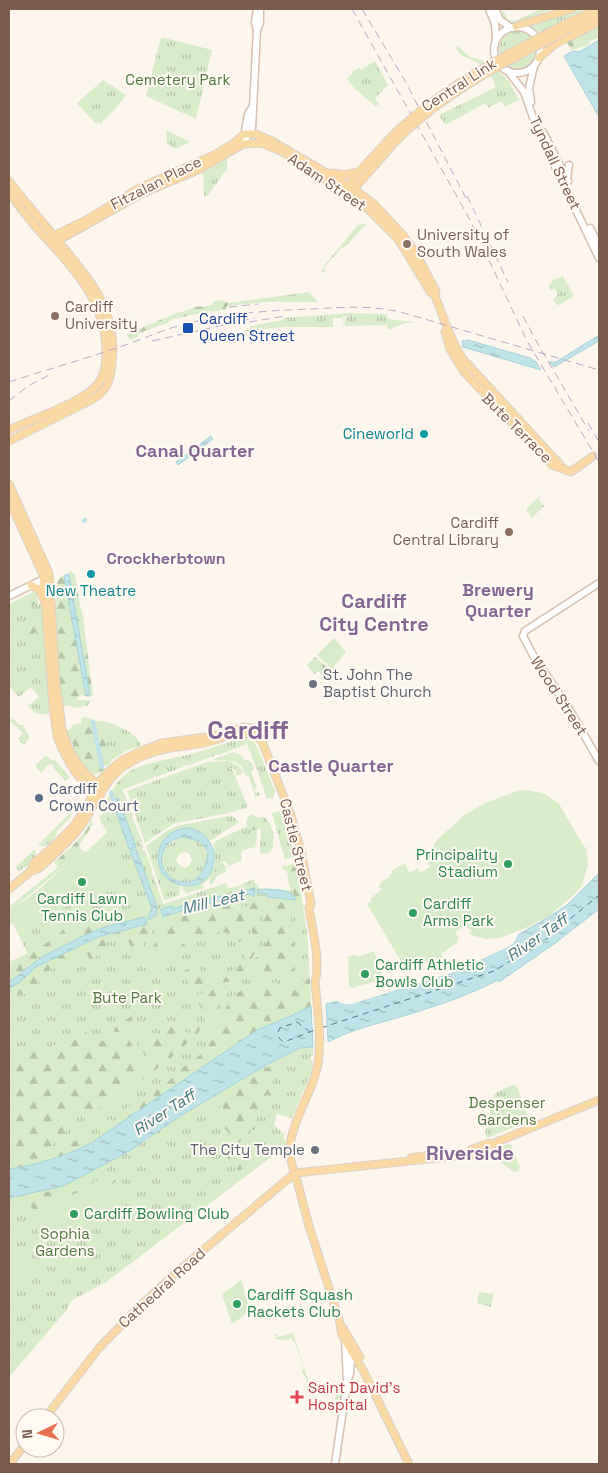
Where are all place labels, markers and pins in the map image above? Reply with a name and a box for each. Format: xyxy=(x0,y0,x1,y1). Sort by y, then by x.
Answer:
place label: University of South Wales xyxy=(417,225,510,261)
marker: University of South Wales xyxy=(401,238,413,250)
place label: Cardiff University xyxy=(65,297,138,333)
place label: Cardiff Queen Street xyxy=(199,309,295,345)
marker: Cardiff University xyxy=(49,310,61,322)
marker: Cardiff Queen Street xyxy=(181,321,195,335)
place label: Cineworld xyxy=(343,424,414,443)
marker: Cineworld xyxy=(418,428,430,440)
place label: Cardiff Central Library xyxy=(393,513,500,549)
marker: Cardiff Central Library xyxy=(503,526,515,538)
marker: New Theatre xyxy=(85,568,97,580)
place label: New Theatre xyxy=(46,581,136,600)
place label: St. John The Baptist Church xyxy=(323,665,431,701)
marker: St. John The Baptist Church xyxy=(307,678,319,690)
place label: Cardiff Crown Court xyxy=(49,779,139,815)
marker: Cardiff Crown Court xyxy=(33,792,45,804)
place label: Principality Stadium xyxy=(416,845,498,881)
marker: Principality Stadium xyxy=(502,858,514,870)
marker: Cardiff Lawn Tennis Club xyxy=(76,876,88,888)
place label: Cardiff Lawn Tennis Club xyxy=(37,889,127,925)
place label: Cardiff Arms Park xyxy=(423,894,494,930)
marker: Cardiff Arms Park xyxy=(407,907,419,919)
place label: Cardiff Athletic Bowls Club xyxy=(375,955,484,991)
marker: Cardiff Athletic Bowls Club xyxy=(359,968,371,980)
place label: The City Temple xyxy=(190,1140,305,1159)
marker: The City Temple xyxy=(309,1144,321,1156)
place label: Cardiff Bowling Club xyxy=(84,1204,230,1223)
marker: Cardiff Bowling Club xyxy=(68,1208,80,1220)
place label: Cardiff Squash Rackets Club xyxy=(247,1285,353,1321)
marker: Cardiff Squash Rackets Club xyxy=(231,1298,243,1310)
place label: Saint David's Hospital xyxy=(308,1378,401,1414)
marker: Saint David's Hospital xyxy=(290,1390,304,1404)

